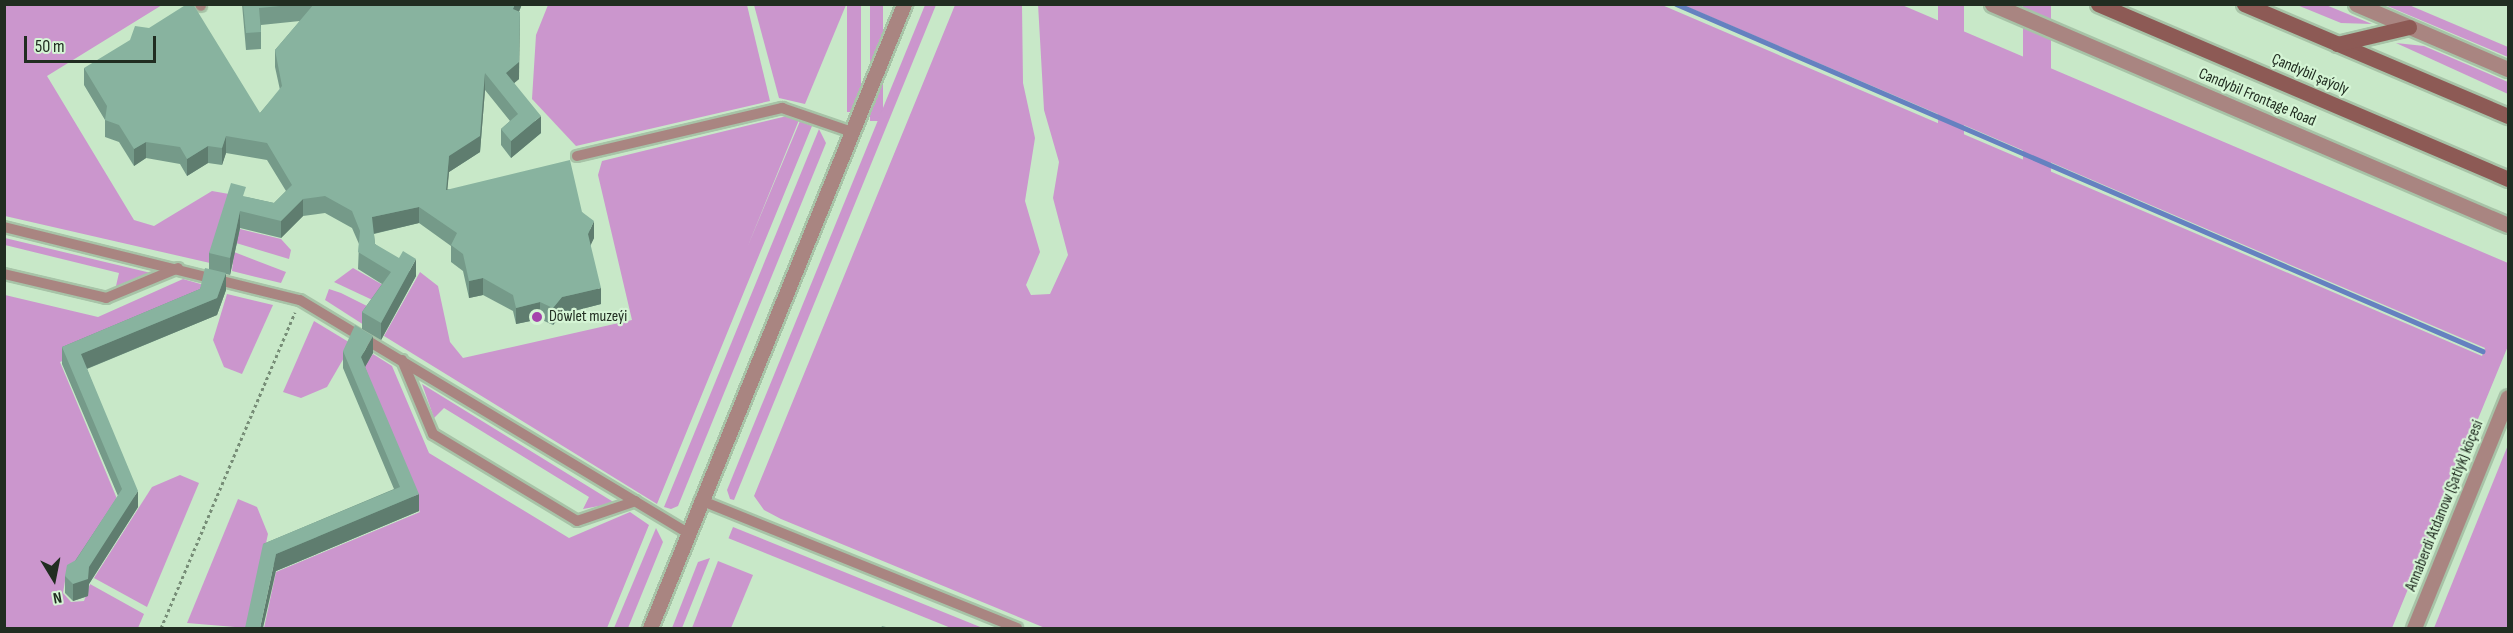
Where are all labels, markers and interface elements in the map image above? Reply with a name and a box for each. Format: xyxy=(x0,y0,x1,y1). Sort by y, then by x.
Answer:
scale bar xyxy=(27,24,159,62)
text: 50 m xyxy=(35,36,65,57)
street label: Çandybil şaýoly xyxy=(2268,50,2352,100)
street label: Candybil Frontage Road xyxy=(2196,65,2318,131)
place label: Döwlet muzeýi xyxy=(549,307,627,327)
marker: Döwlet muzeýi xyxy=(530,310,544,324)
street label: Annaberdi Atdanow (Şatlyk) köçesi xyxy=(2402,418,2488,594)
north arrow xyxy=(24,549,84,609)
text: N xyxy=(51,587,63,607)

